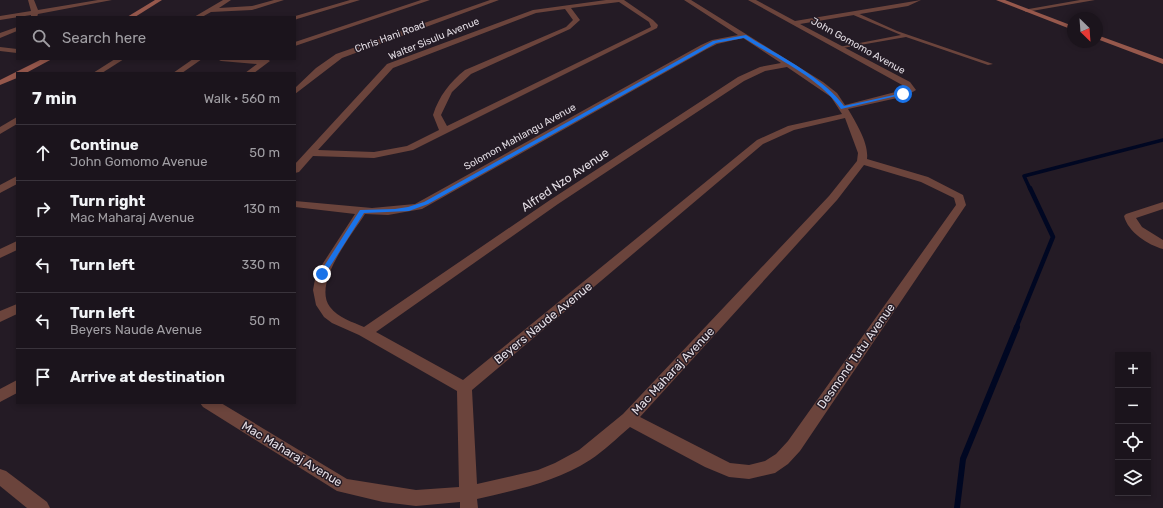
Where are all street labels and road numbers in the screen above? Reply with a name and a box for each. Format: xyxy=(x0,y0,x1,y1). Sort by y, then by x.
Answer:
street label: Walter Sisulu Avenue xyxy=(387,15,481,63)
street label: John Gomomo Avenue xyxy=(809,15,907,77)
street label: Chris Hani Road xyxy=(353,19,427,55)
street label: Solomon Mahlangu Avenue xyxy=(462,101,578,173)
street label: Alfred Nzo Avenue xyxy=(519,145,612,215)
street label: Beyers Naude Avenue xyxy=(491,279,595,367)
street label: Desmond Tutu Avenue xyxy=(814,300,898,411)
street label: Mac Maharaj Avenue xyxy=(629,324,717,418)
street label: Mac Maharaj Avenue xyxy=(239,418,345,490)

